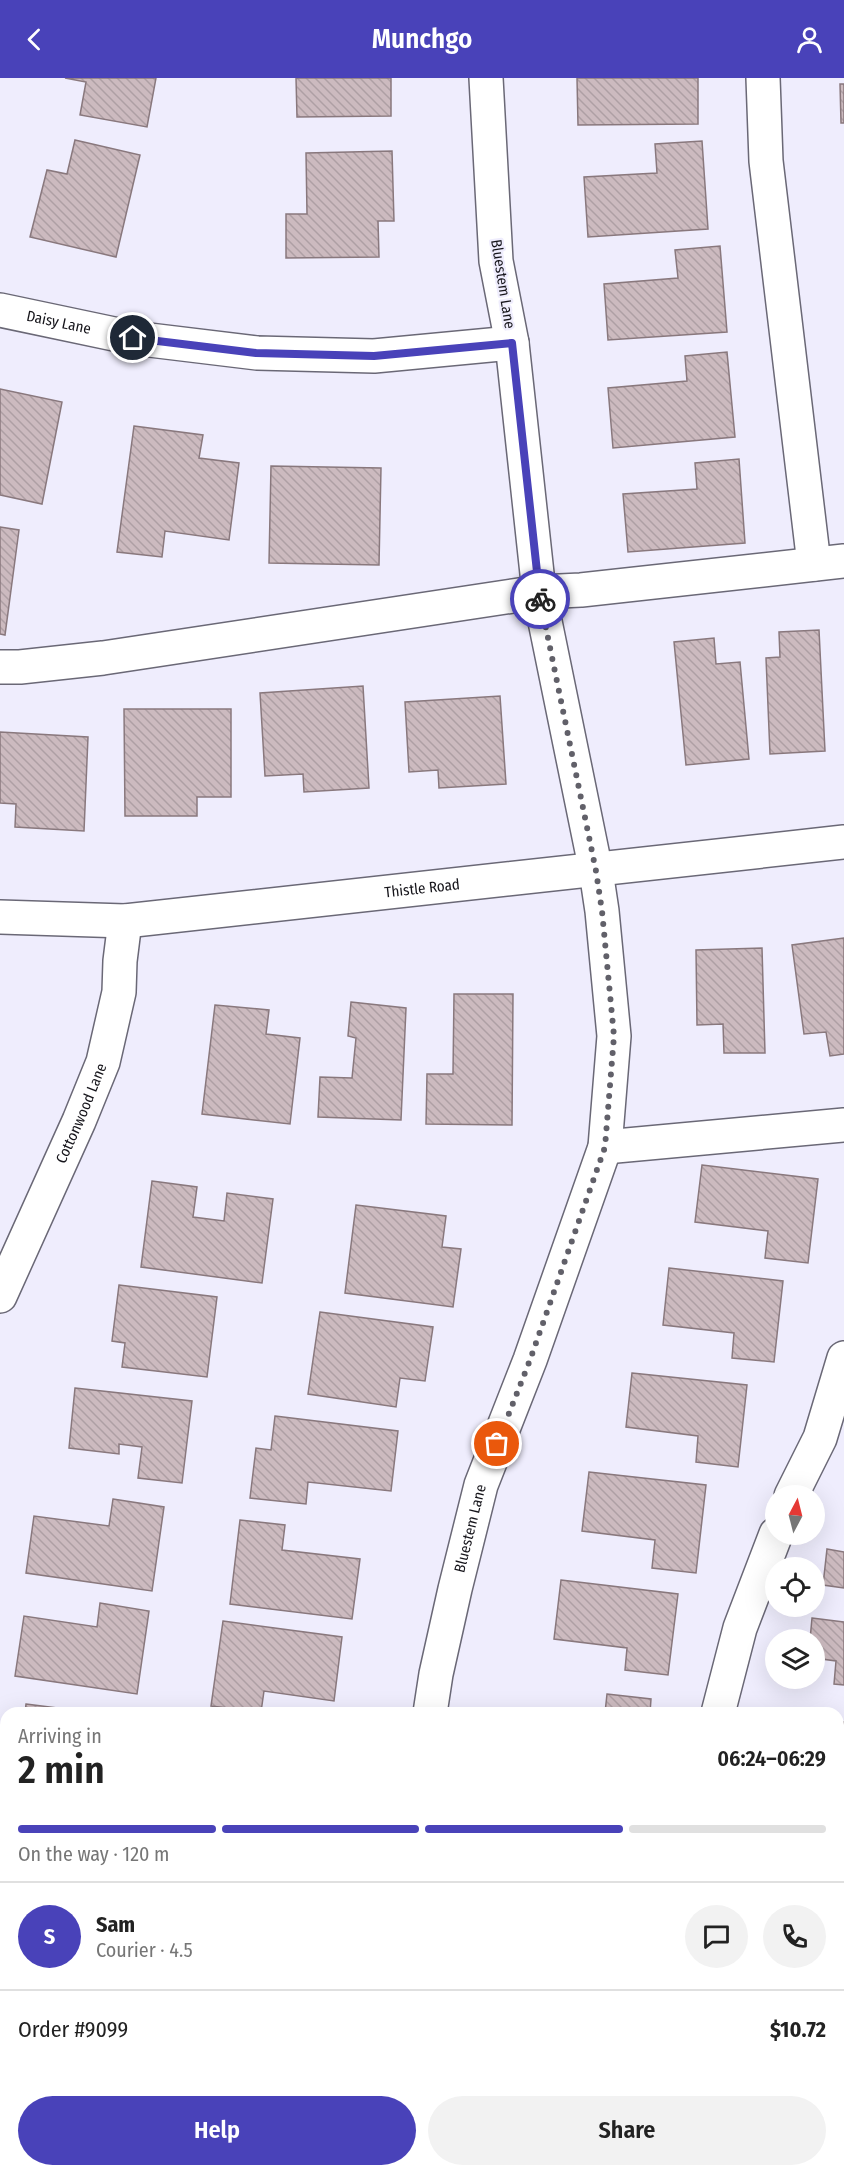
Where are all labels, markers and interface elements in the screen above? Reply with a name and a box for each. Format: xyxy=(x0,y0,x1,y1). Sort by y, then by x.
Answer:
icon: back xyxy=(18,23,51,56)
text: Munchgo xyxy=(372,23,472,55)
icon: person xyxy=(793,23,826,56)
street label: Bluestem Lane xyxy=(487,238,519,330)
street label: Daisy Lane xyxy=(25,307,93,338)
pin xyxy=(107,312,158,363)
icon: home xyxy=(116,321,149,354)
courier xyxy=(510,569,570,629)
icon: bike xyxy=(524,583,557,616)
street label: Thistle Road xyxy=(384,875,461,901)
street label: Cottonwood Lane xyxy=(52,1061,111,1166)
pin xyxy=(471,1418,522,1469)
icon: bag xyxy=(480,1427,513,1460)
street label: Bluestem Lane xyxy=(450,1482,490,1574)
north arrow xyxy=(765,1485,825,1545)
map controls xyxy=(765,1485,825,1689)
button: locate xyxy=(765,1557,825,1617)
button: layers xyxy=(765,1629,825,1689)
text: Arriving in xyxy=(18,1724,102,1748)
text: 06:24–06:29 xyxy=(717,1745,826,1772)
text: 2 min xyxy=(18,1747,105,1793)
text: On the way · 120 m xyxy=(18,1842,169,1866)
button: chat xyxy=(685,1905,748,1968)
button: phone xyxy=(763,1905,826,1968)
text: Sam xyxy=(96,1911,135,1938)
text: S xyxy=(44,1923,55,1950)
text: Courier · 4.5 xyxy=(96,1938,193,1962)
text: Order #9099 xyxy=(18,2016,128,2043)
text: $10.72 xyxy=(770,2016,826,2043)
button: Help xyxy=(18,2096,416,2165)
button: Share xyxy=(428,2096,826,2165)

